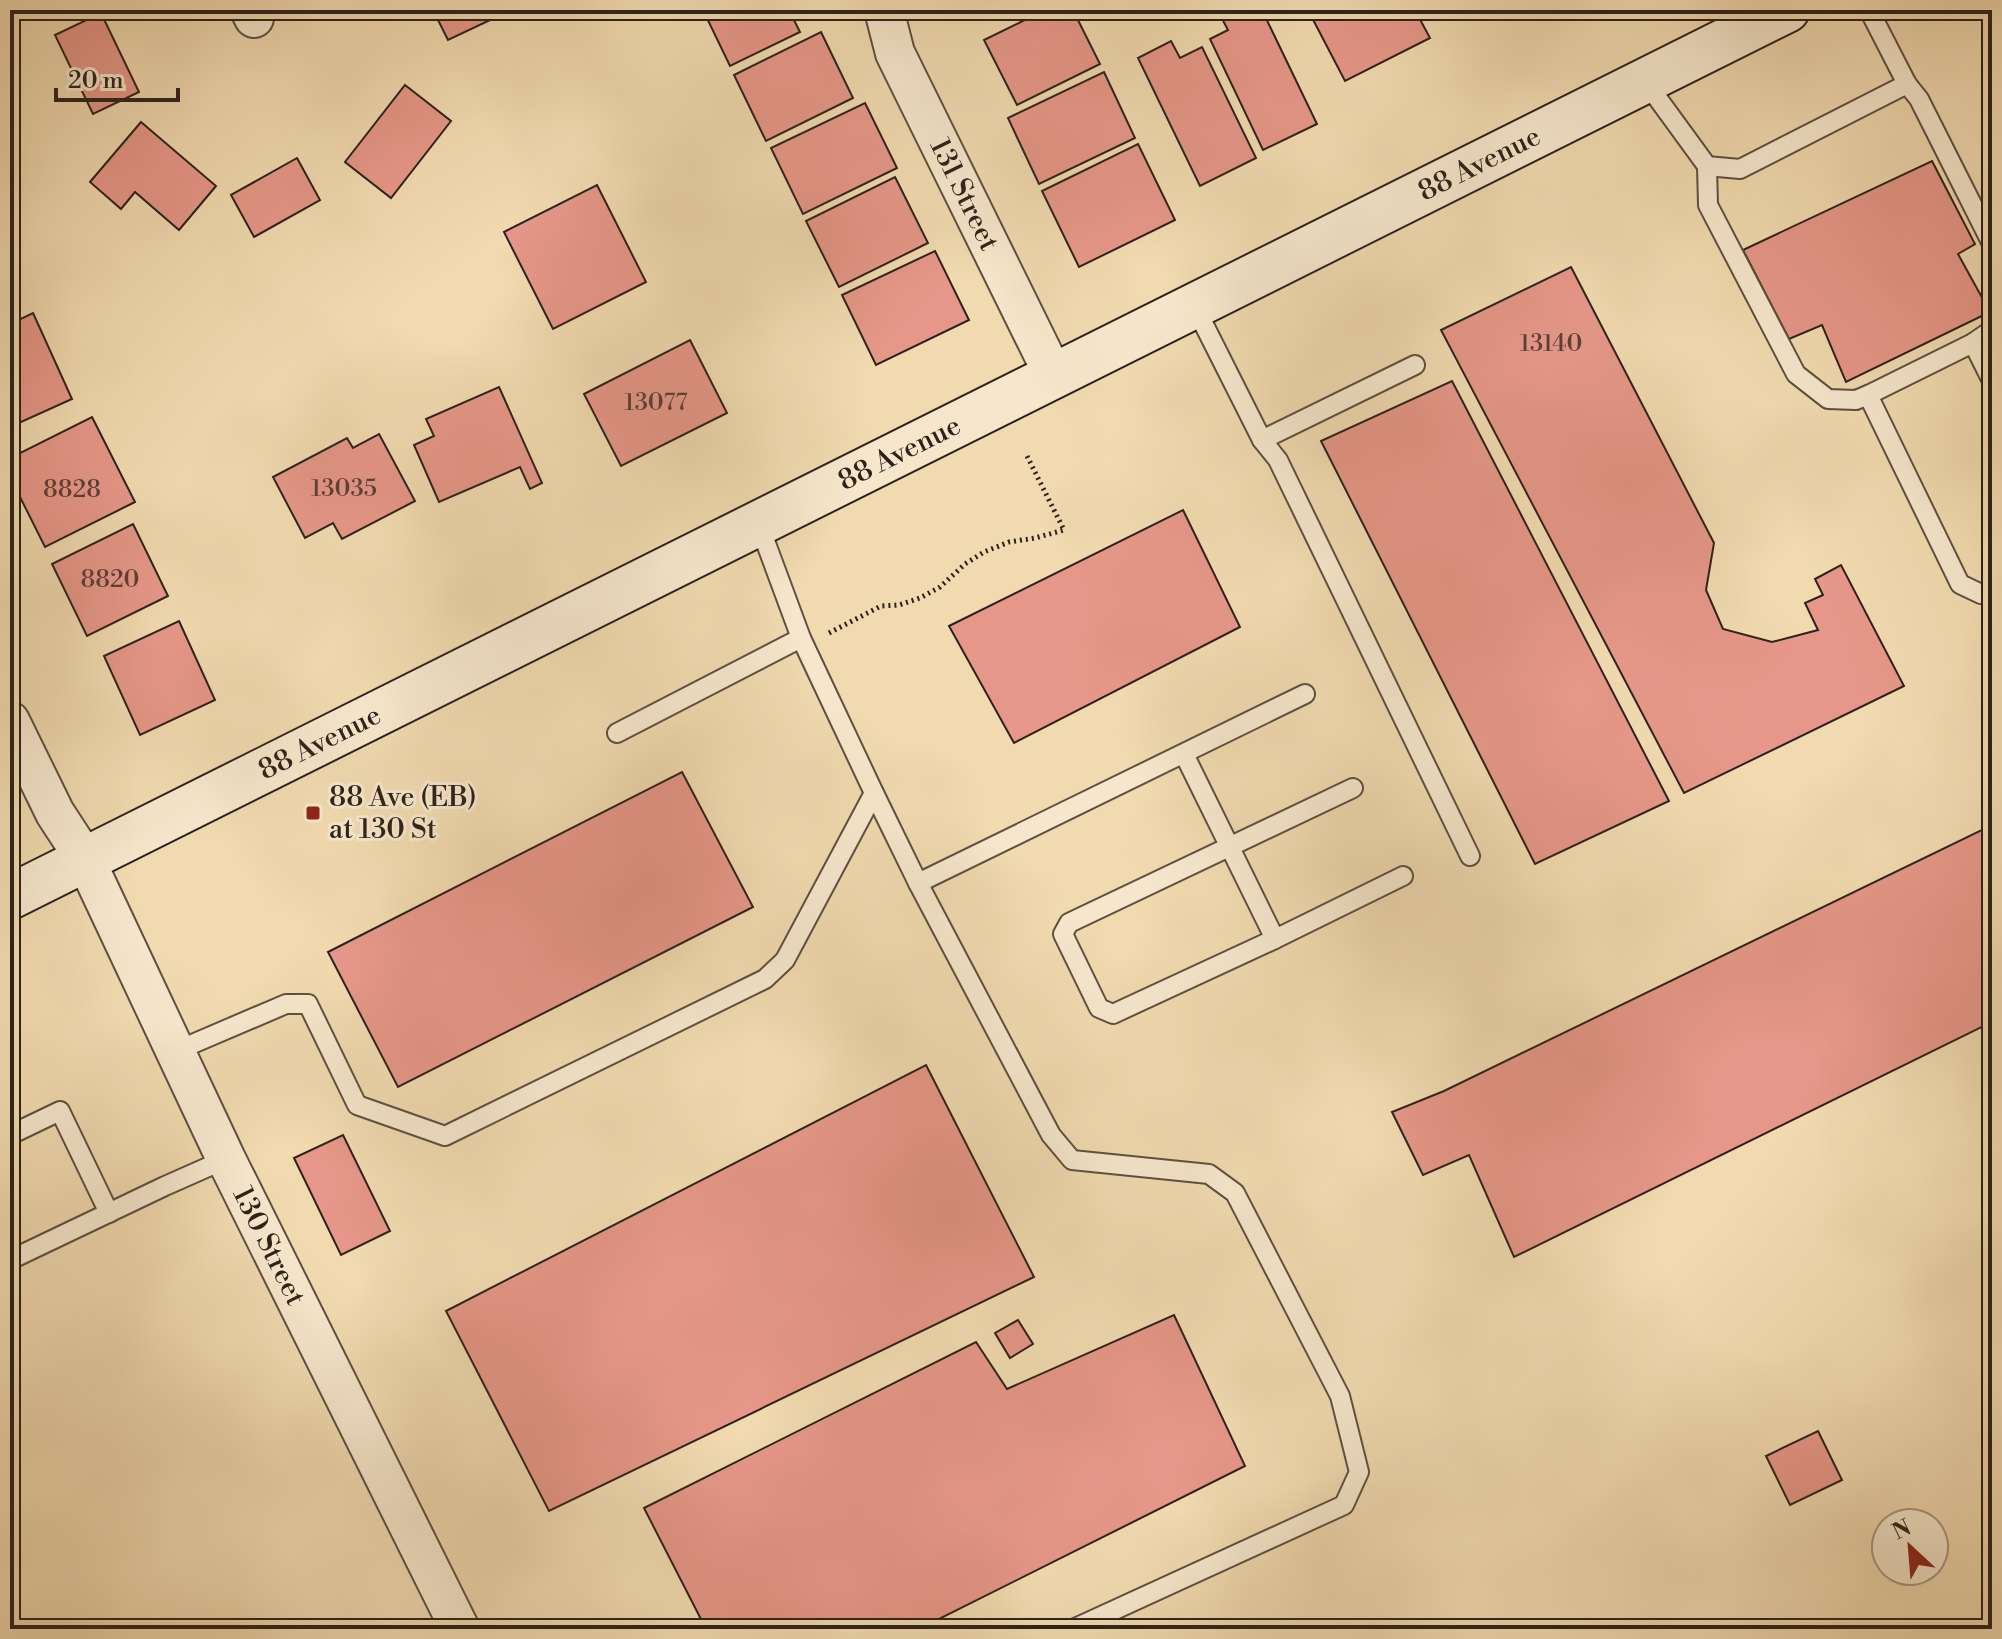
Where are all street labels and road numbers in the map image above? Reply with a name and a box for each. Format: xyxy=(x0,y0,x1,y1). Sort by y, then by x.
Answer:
street label: 88 Avenue xyxy=(1412,118,1546,209)
street label: 131 Street xyxy=(922,132,1007,256)
street label: 88 Avenue xyxy=(832,408,966,498)
street label: 88 Avenue xyxy=(253,697,387,788)
street label: 130 Street xyxy=(225,1181,314,1311)

